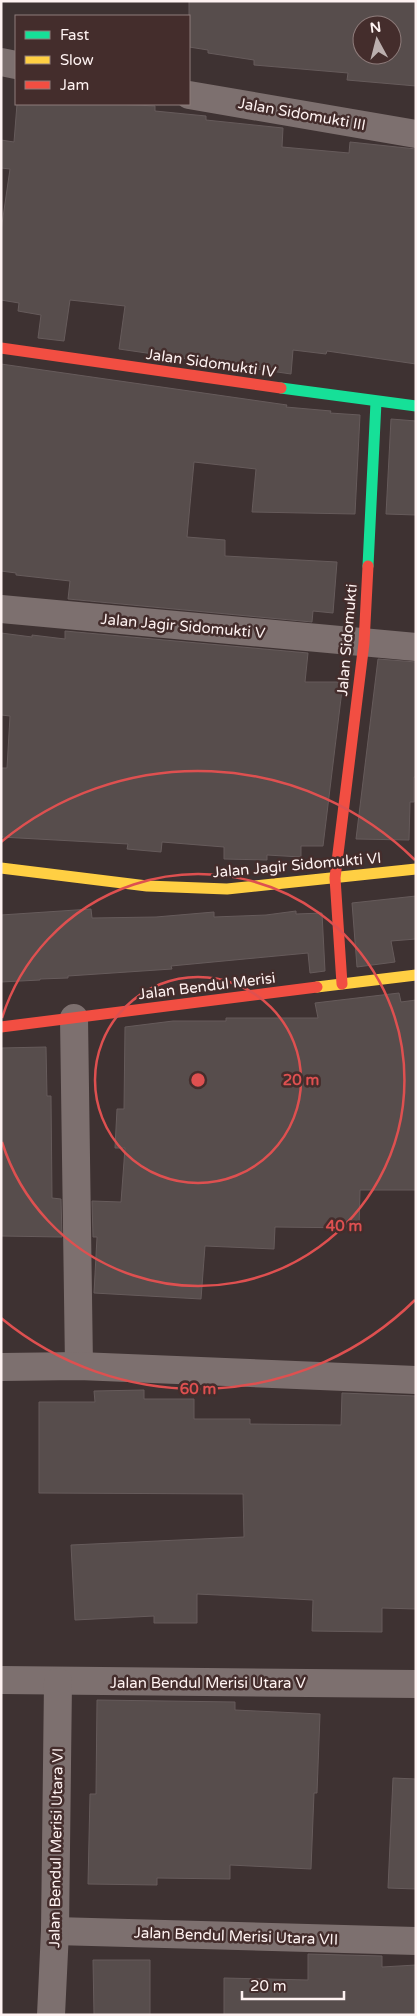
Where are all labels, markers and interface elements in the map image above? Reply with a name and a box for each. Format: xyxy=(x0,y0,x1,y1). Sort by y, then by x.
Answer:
legend xyxy=(15,15,190,105)
north arrow xyxy=(352,15,402,65)
text: N xyxy=(369,18,382,37)
text: Fast xyxy=(60,26,90,44)
text: Slow xyxy=(60,51,94,69)
text: Jam xyxy=(60,76,89,94)
street label: Jalan Sidomukti III xyxy=(237,94,367,134)
street label: Jalan Sidomukti IV xyxy=(145,345,278,381)
street label: Jalan Sidomukti xyxy=(333,583,361,697)
street label: Jalan Jagir Sidomukti V xyxy=(100,610,267,642)
street label: Jalan Jagir Sidomukti VI xyxy=(212,849,382,881)
street label: Jalan Bendul Merisi xyxy=(137,969,277,1003)
centre of rings xyxy=(189,1071,207,1089)
text: 20 m xyxy=(283,1071,319,1089)
text: 40 m xyxy=(326,1217,362,1235)
text: 60 m xyxy=(180,1380,216,1398)
street label: Jalan Bendul Merisi Utara V xyxy=(110,1674,306,1692)
street label: Jalan Bendul Merisi Utara VI xyxy=(45,1748,67,1948)
street label: Jalan Bendul Merisi Utara VII xyxy=(134,1923,338,1949)
scale bar xyxy=(242,1968,344,2000)
text: 20 m xyxy=(250,1977,287,1995)

